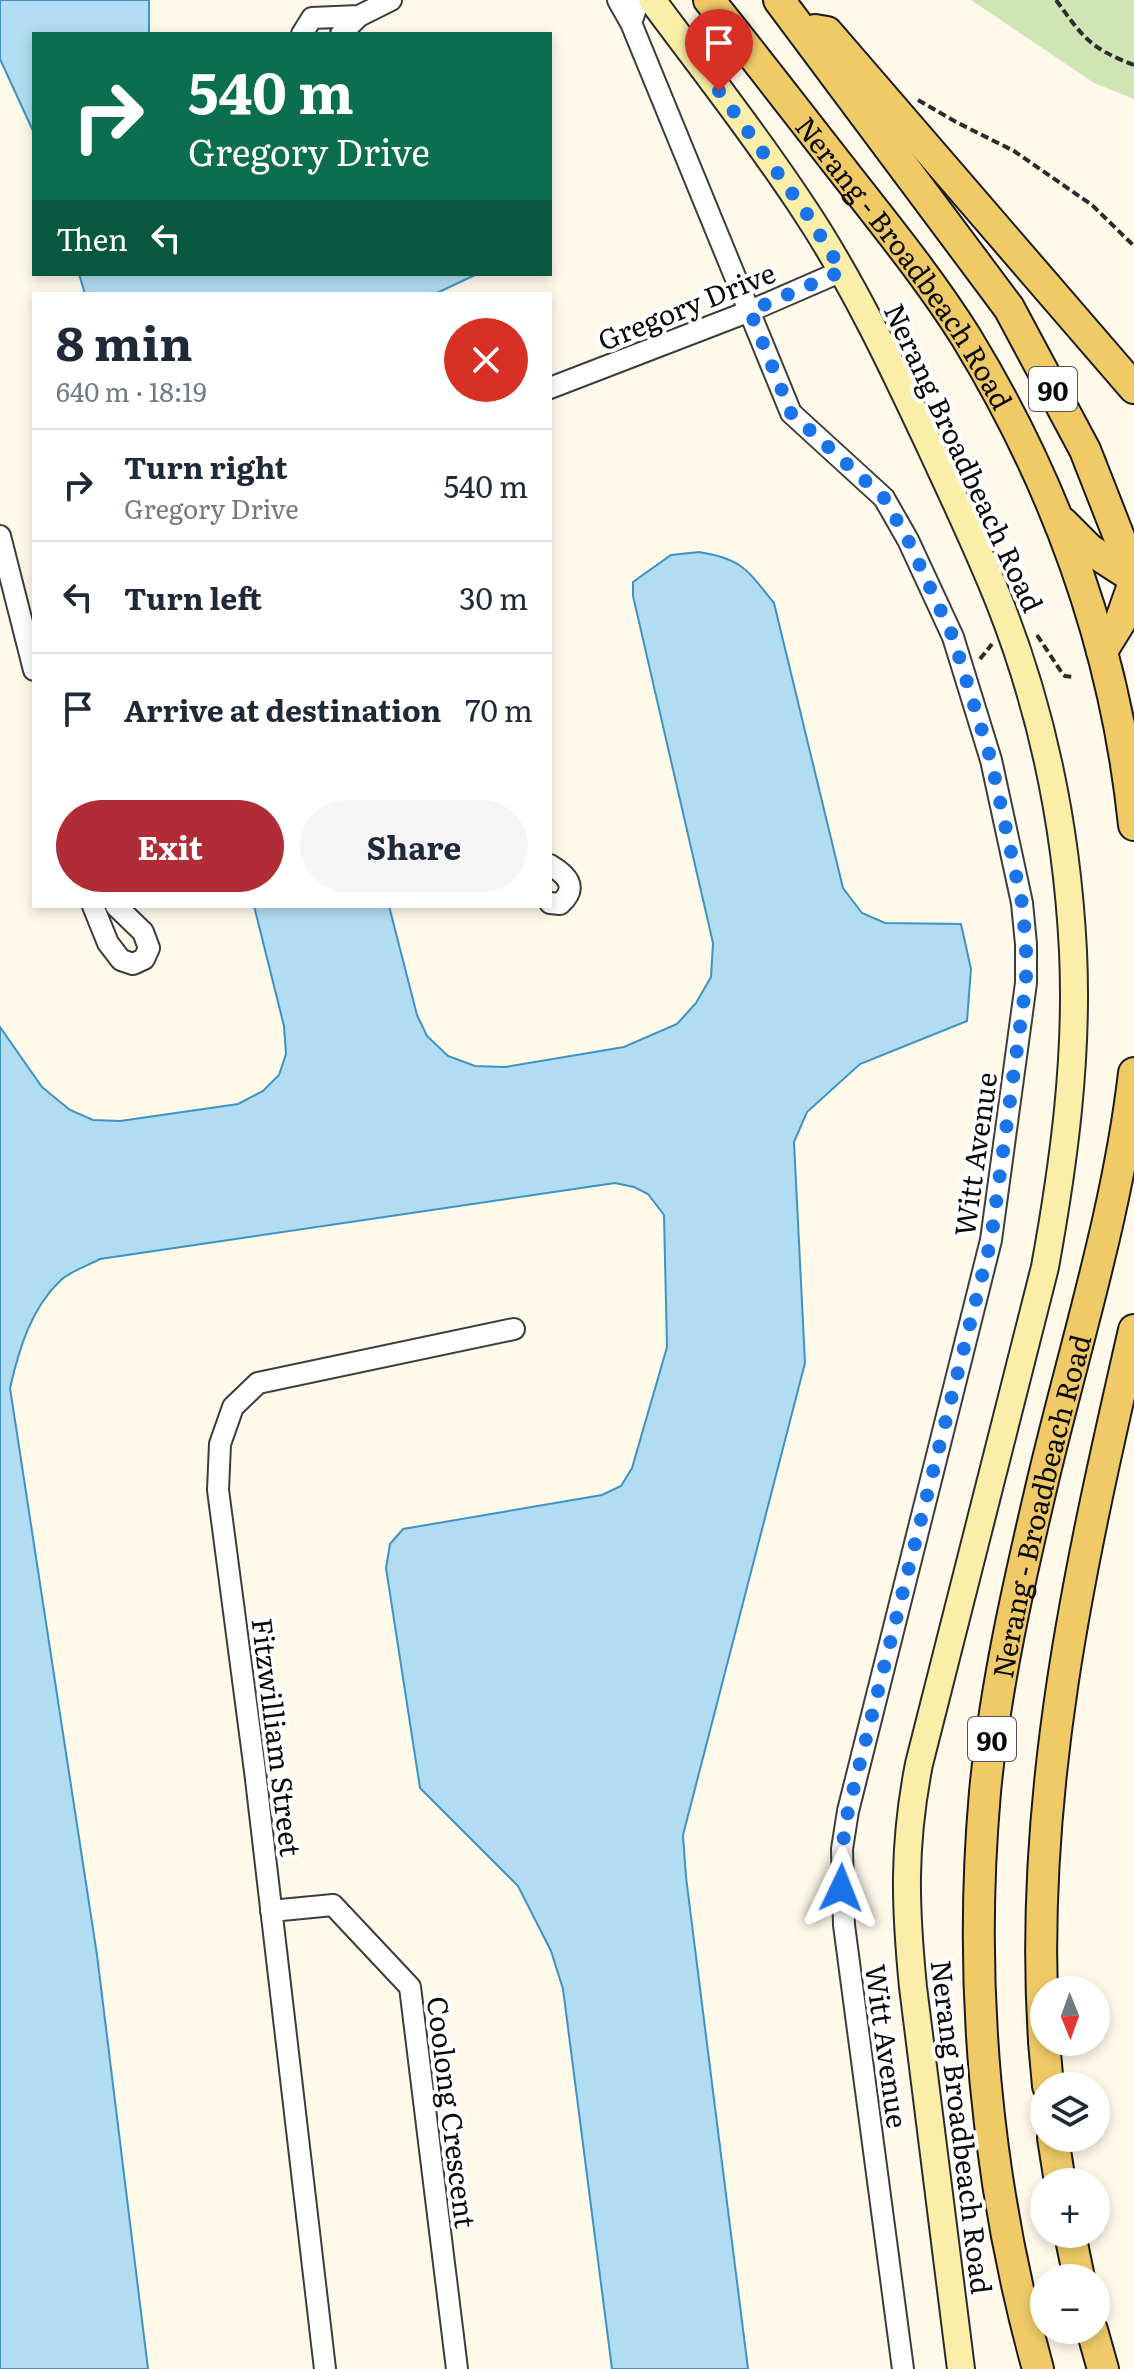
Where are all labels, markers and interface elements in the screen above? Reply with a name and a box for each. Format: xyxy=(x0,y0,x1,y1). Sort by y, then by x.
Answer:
pin xyxy=(685,9,753,91)
icon: arrive xyxy=(697,21,741,65)
text: 540 m xyxy=(188,48,354,131)
icon: right xyxy=(56,64,160,168)
street label: Nerang - Broadbeach Road xyxy=(786,107,1024,416)
text: Gregory Drive xyxy=(188,124,430,177)
text: Then xyxy=(56,216,128,260)
icon: left xyxy=(144,216,188,260)
street label: Gregory Drive xyxy=(591,250,781,360)
street label: Nerang Broadbeach Road xyxy=(875,296,1055,618)
text: 8 min xyxy=(56,305,193,376)
button: close xyxy=(444,318,528,402)
road number: 90 xyxy=(1029,367,1077,411)
text: 640 m · 18:19 xyxy=(56,371,207,410)
text: Turn right xyxy=(124,444,288,488)
icon: right xyxy=(56,463,100,507)
text: 540 m xyxy=(444,463,528,507)
text: Gregory Drive xyxy=(124,488,299,527)
icon: left xyxy=(56,575,100,619)
text: Turn left xyxy=(124,575,262,619)
text: 30 m xyxy=(459,575,528,619)
icon: arrive xyxy=(56,687,100,731)
text: Arrive at destination xyxy=(124,687,441,731)
text: 70 m xyxy=(465,687,533,731)
button: Exit xyxy=(56,800,284,892)
button: Share xyxy=(300,800,528,892)
street label: Witt Avenue xyxy=(942,1069,1006,1239)
street label: Nerang - Broadbeach Road xyxy=(980,1329,1100,1681)
street label: Fitzwilliam Street xyxy=(243,1616,314,1859)
road number: 90 xyxy=(968,1717,1016,1761)
position arrow xyxy=(799,1846,883,1930)
street label: Nerang Broadbeach Road xyxy=(922,1958,1004,2296)
street label: Witt Avenue xyxy=(856,1961,920,2131)
north arrow xyxy=(1030,1976,1110,2056)
map controls xyxy=(1030,1976,1110,2344)
street label: Coolong Crescent xyxy=(418,1994,488,2231)
button: layers xyxy=(1030,2072,1110,2152)
button: + xyxy=(1030,2168,1110,2248)
button: − xyxy=(1030,2264,1110,2344)

